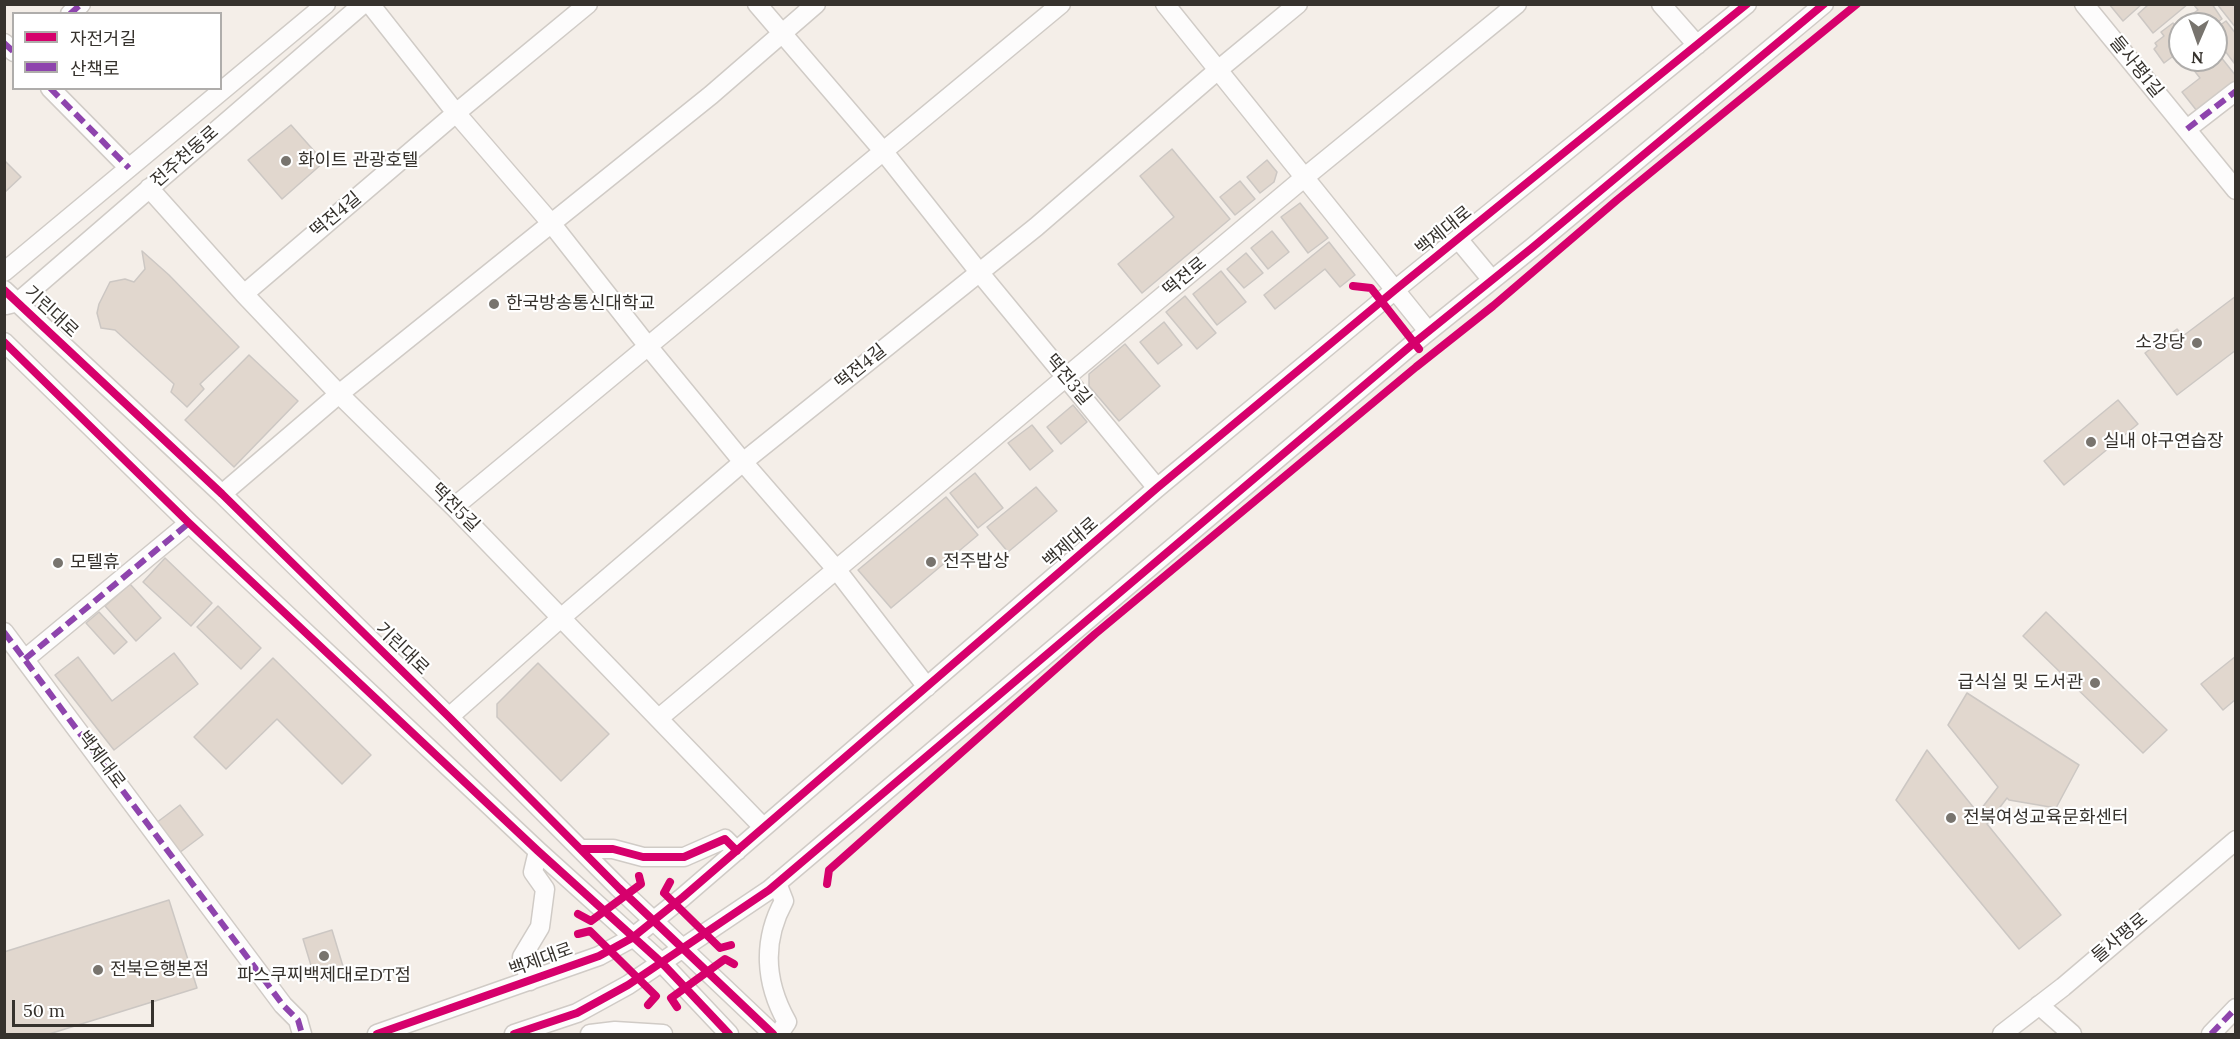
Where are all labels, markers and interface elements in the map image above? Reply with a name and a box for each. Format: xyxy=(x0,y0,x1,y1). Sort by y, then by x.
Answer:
legend xyxy=(12,12,222,90)
north arrow xyxy=(2168,12,2228,72)
text: 자전거길 xyxy=(70,27,136,50)
street label: 들사평1길 xyxy=(2105,32,2167,102)
text: N xyxy=(2191,48,2204,68)
text: 산책로 xyxy=(70,57,120,80)
street label: 전주천동로 xyxy=(147,122,223,192)
place label: 화이트 관광호텔 xyxy=(298,150,419,172)
marker: 화이트 관광호텔 xyxy=(279,154,293,168)
street label: 떡전4길 xyxy=(306,188,366,242)
street label: 백제대로 xyxy=(1411,202,1477,260)
street label: 떡전로 xyxy=(1159,253,1211,301)
street label: 기린대로 xyxy=(19,282,83,342)
place label: 한국방송통신대학교 xyxy=(506,293,655,315)
marker: 한국방송통신대학교 xyxy=(487,297,501,311)
place label: 소강당 xyxy=(2135,332,2185,354)
marker: 소강당 xyxy=(2190,336,2204,350)
street label: 떡전4길 xyxy=(831,340,891,394)
street label: 떡전3길 xyxy=(1041,350,1095,410)
place label: 실내 야구연습장 xyxy=(2103,431,2224,453)
marker: 실내 야구연습장 xyxy=(2084,435,2098,449)
street label: 떡전5길 xyxy=(426,479,484,537)
street label: 백제대로 xyxy=(1039,513,1103,573)
place label: 전주밥상 xyxy=(943,551,1009,573)
place label: 모텔휴 xyxy=(70,552,120,574)
marker: 전주밥상 xyxy=(924,555,938,569)
marker: 모텔휴 xyxy=(51,556,65,570)
street label: 기린대로 xyxy=(371,618,433,680)
place label: 급식실 및 도서관 xyxy=(1958,672,2083,694)
marker: 급식실 및 도서관 xyxy=(2088,676,2102,690)
street label: 백제대로 xyxy=(72,727,130,793)
place label: 전북여성교육문화센터 xyxy=(1963,807,2129,829)
marker: 전북여성교육문화센터 xyxy=(1944,811,1958,825)
street label: 들사평로 xyxy=(2088,908,2152,968)
street label: 백제대로 xyxy=(506,939,576,981)
marker: 파스쿠찌백제대로DT점 xyxy=(317,949,331,963)
place label: 전북은행본점 xyxy=(110,959,209,981)
marker: 전북은행본점 xyxy=(91,963,105,977)
place label: 파스쿠찌백제대로DT점 xyxy=(237,965,411,987)
scale bar xyxy=(15,988,158,1026)
text: 50 m xyxy=(23,999,65,1022)

